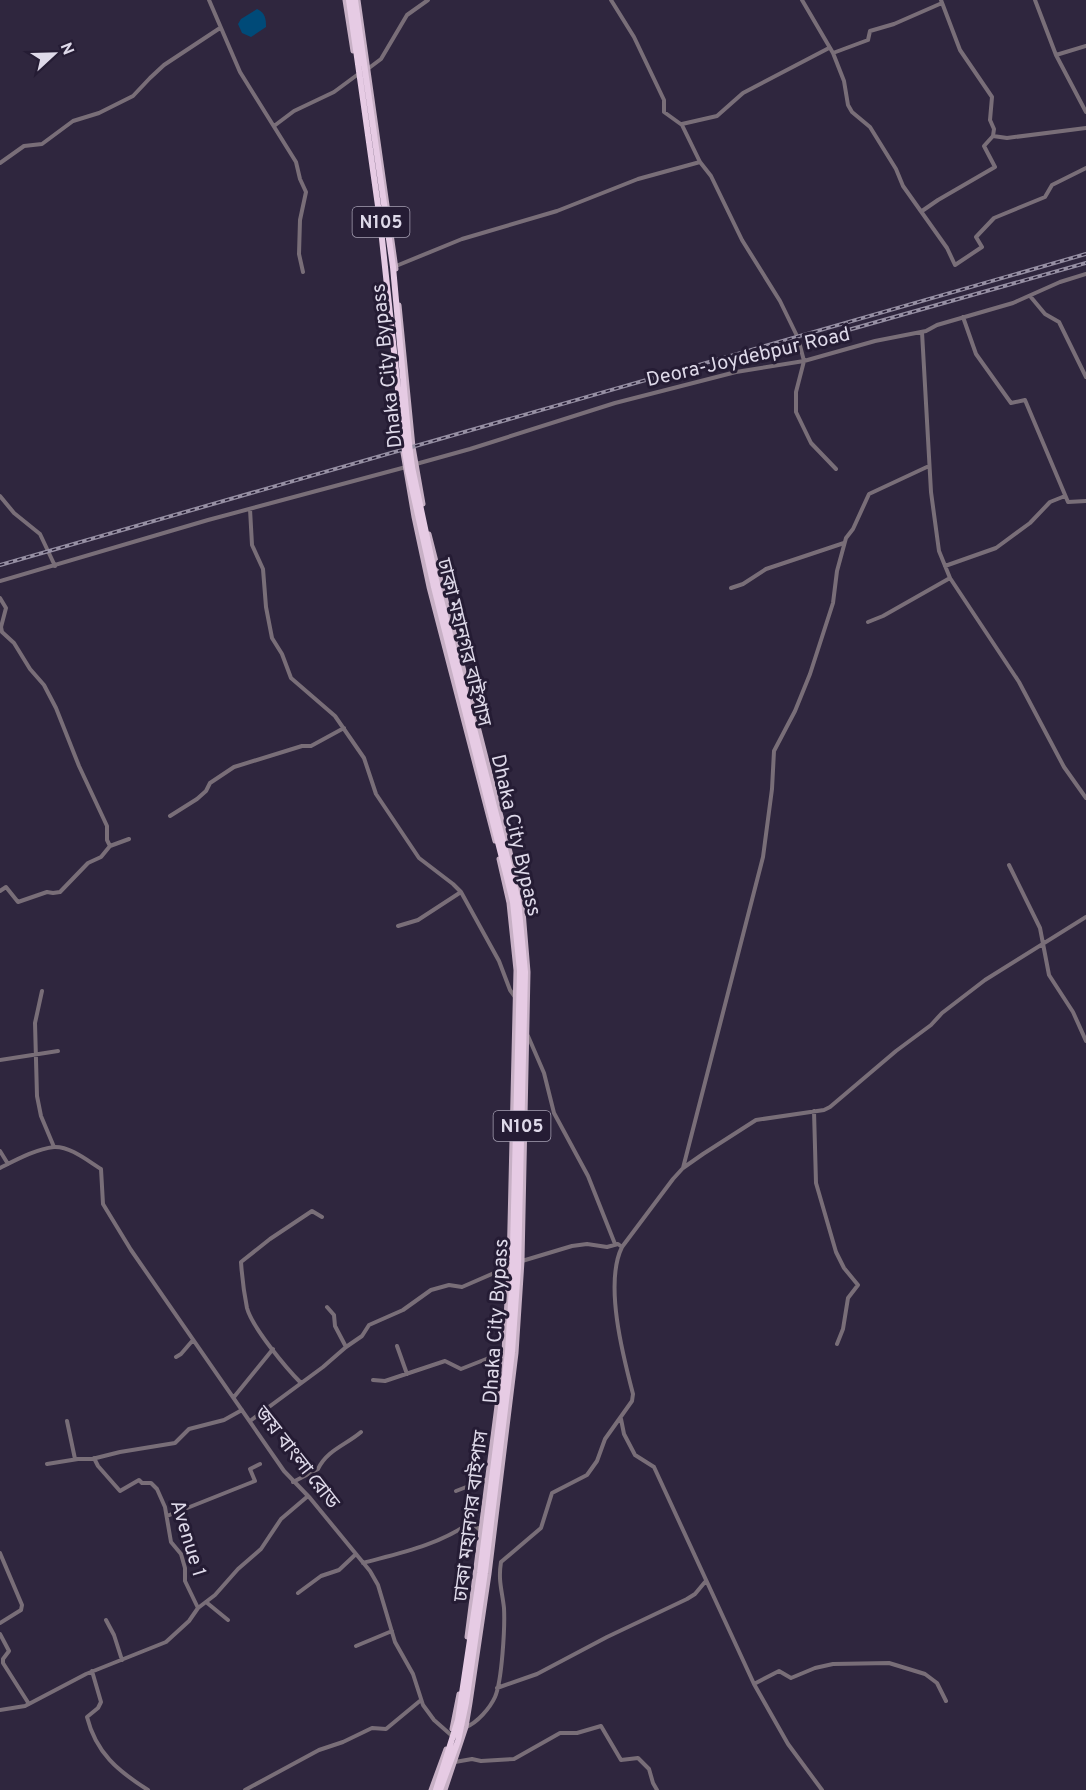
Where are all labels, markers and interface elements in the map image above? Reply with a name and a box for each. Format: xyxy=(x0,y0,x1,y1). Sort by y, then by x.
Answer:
north arrow xyxy=(24,24,84,84)
text: N xyxy=(55,40,77,58)
road number: N105 xyxy=(352,207,410,237)
street label: Dhaka City Bypass xyxy=(366,282,410,449)
street label: Deora-Joydebpur Road xyxy=(644,322,853,394)
street label: ঢাকা মহানগর বাইপাস xyxy=(429,555,498,730)
street label: Dhaka City Bypass xyxy=(484,752,546,919)
road number: N105 xyxy=(494,1111,550,1141)
street label: Dhaka City Bypass xyxy=(478,1238,516,1405)
street label: জয় বাংলা রোড xyxy=(247,1401,345,1516)
street label: ঢাকা মহানগর বাইপাস xyxy=(447,1429,495,1604)
street label: Avenue 1 xyxy=(163,1497,211,1580)

